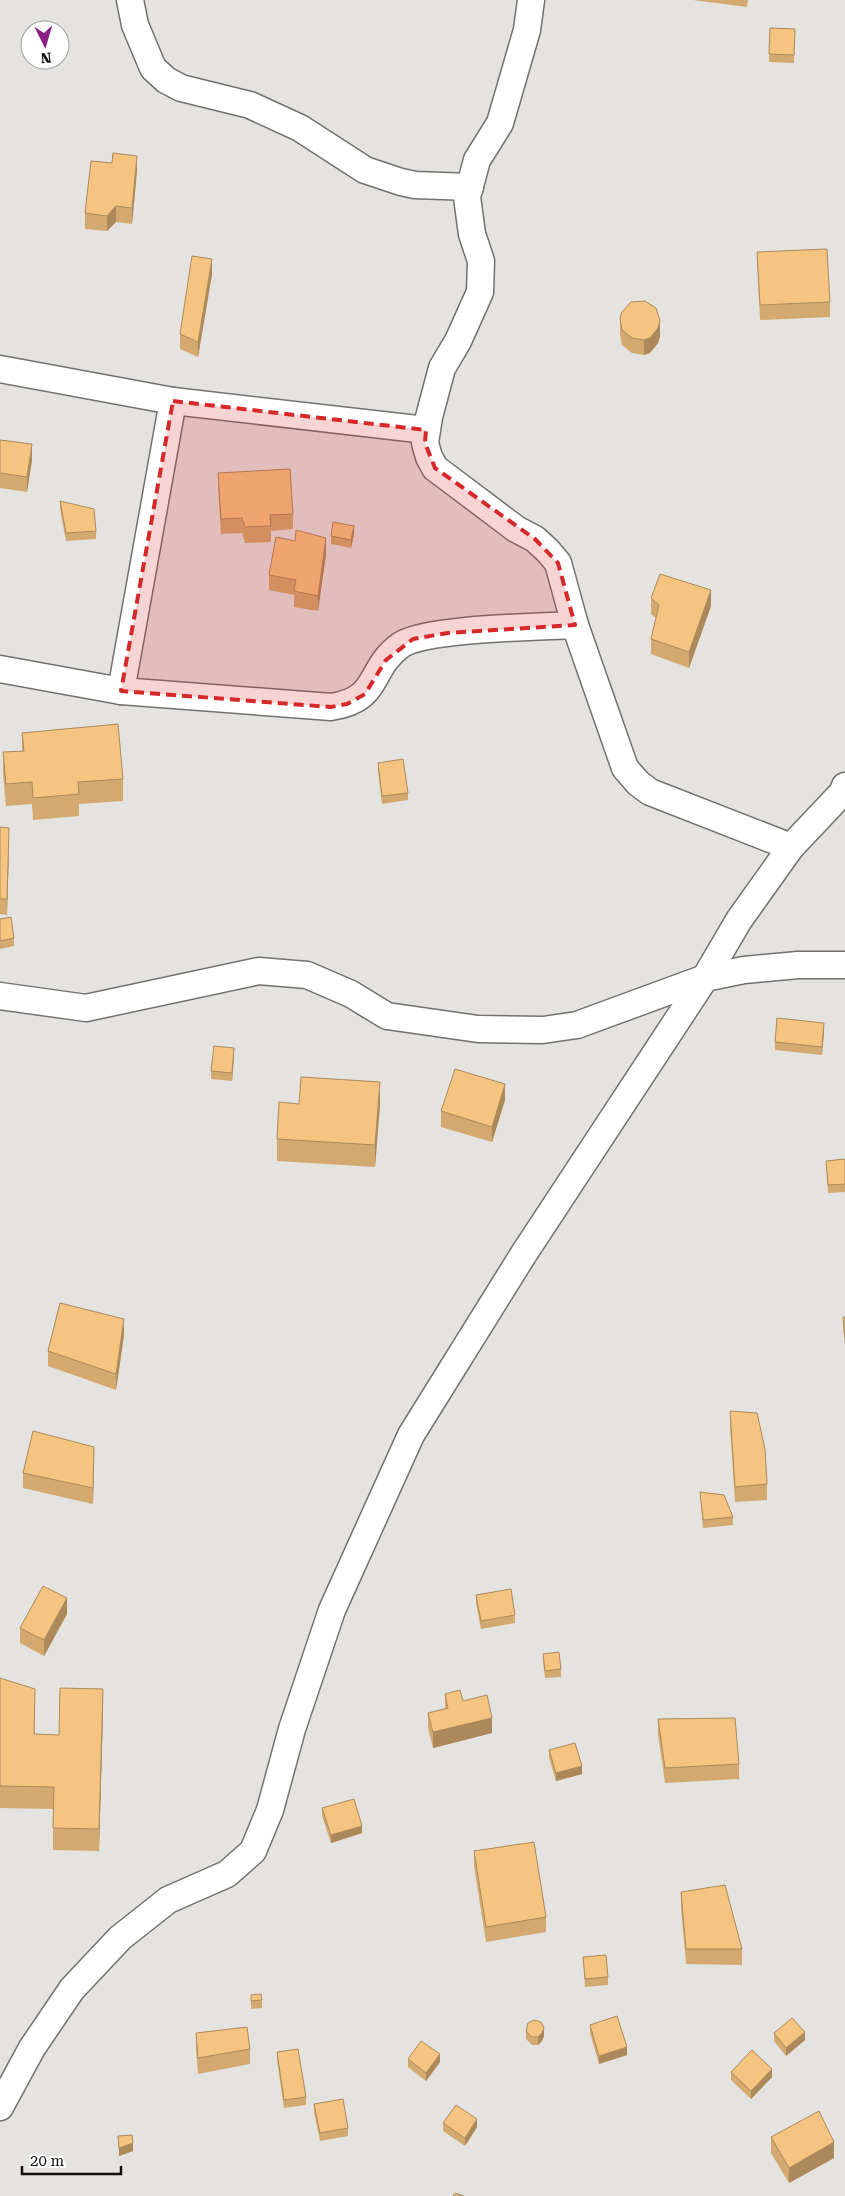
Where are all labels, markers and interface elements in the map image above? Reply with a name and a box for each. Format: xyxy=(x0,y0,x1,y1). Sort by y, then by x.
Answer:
north arrow xyxy=(20,20,70,70)
text: N xyxy=(40,50,52,66)
scale bar xyxy=(22,2144,121,2176)
text: 20 m xyxy=(30,2152,65,2170)

